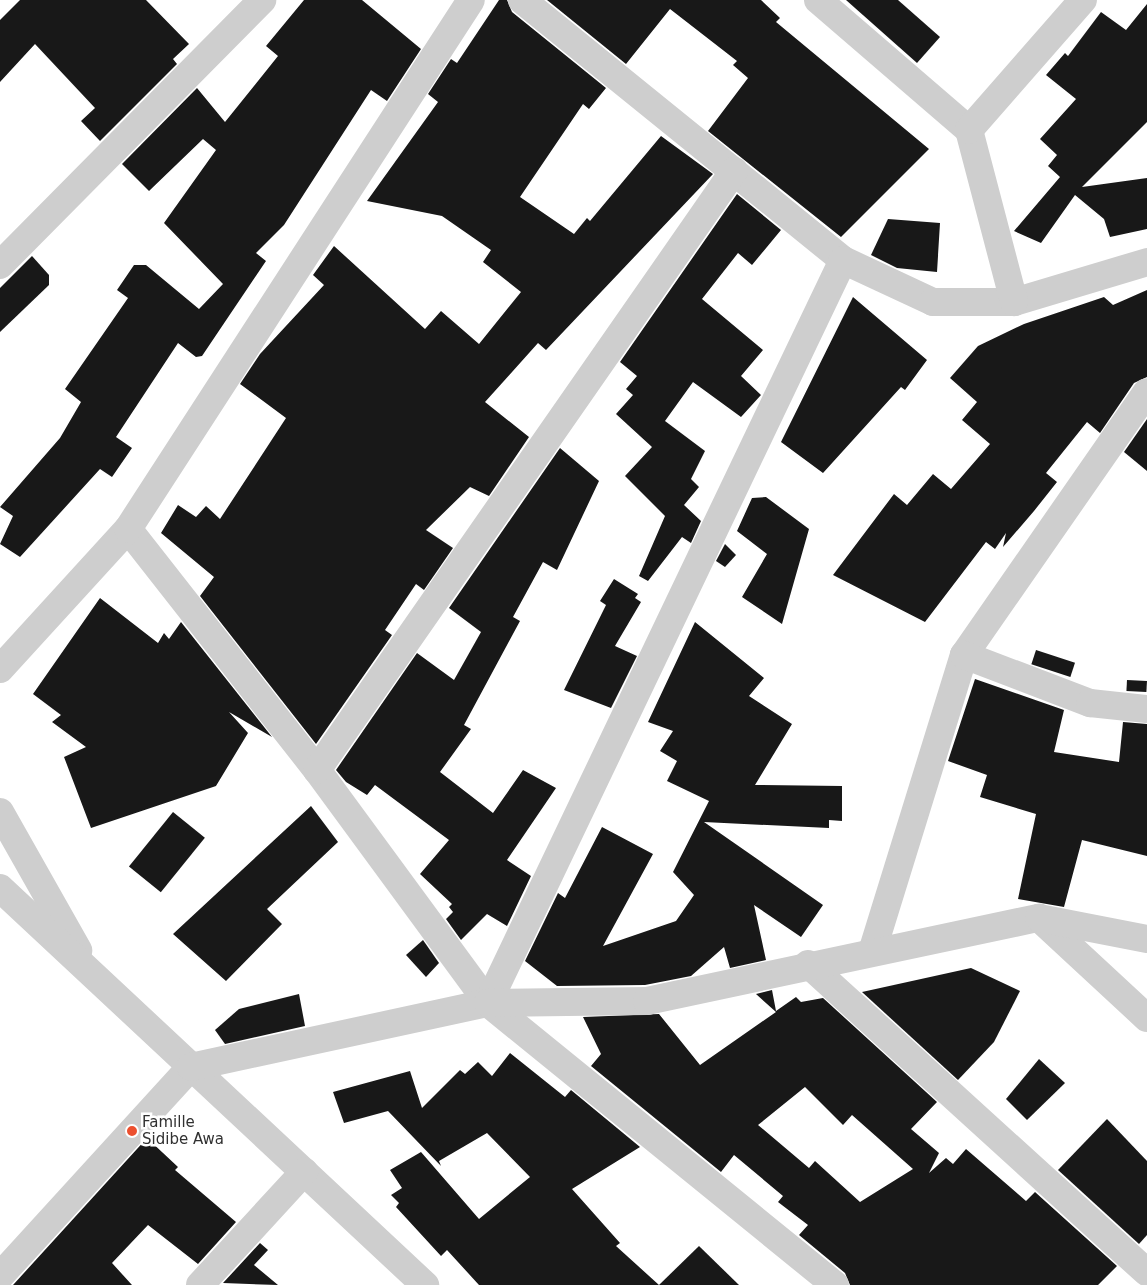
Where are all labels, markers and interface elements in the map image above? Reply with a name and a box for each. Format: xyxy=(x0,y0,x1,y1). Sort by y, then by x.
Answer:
place label: Famille Sidibe Awa xyxy=(142,1113,224,1148)
marker: Famille Sidibe Awa xyxy=(126,1125,138,1137)

